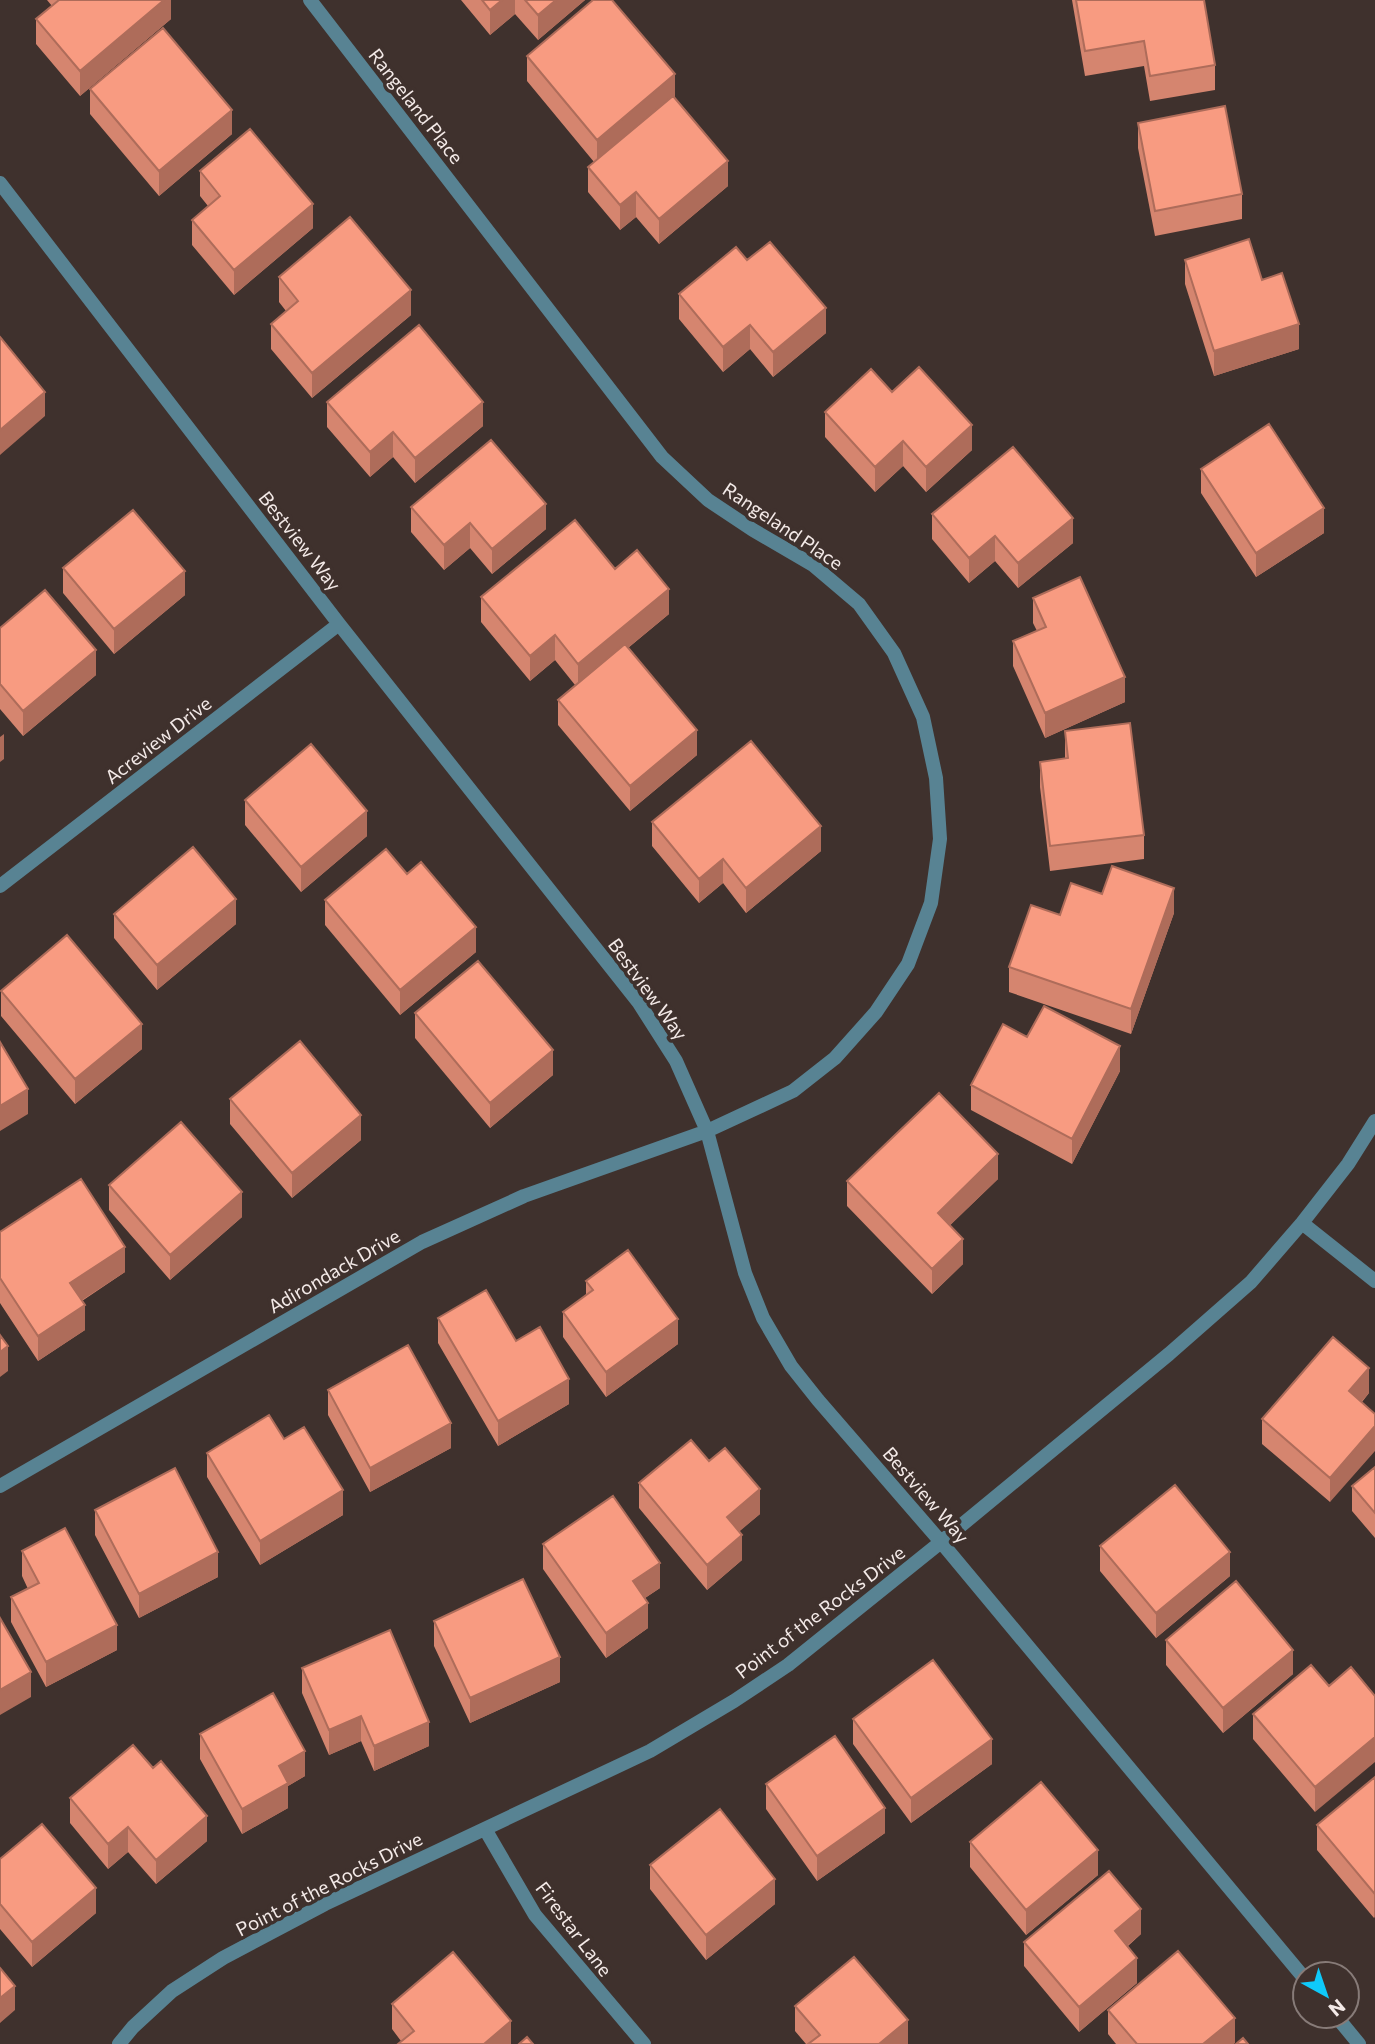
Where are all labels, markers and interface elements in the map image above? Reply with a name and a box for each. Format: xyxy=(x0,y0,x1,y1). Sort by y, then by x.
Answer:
street label: Rangeland Place xyxy=(364,43,469,168)
street label: Rangeland Place xyxy=(719,477,848,574)
street label: Bestview Way xyxy=(254,486,346,595)
street label: Acreview Drive xyxy=(100,691,215,788)
street label: Bestview Way xyxy=(604,933,693,1044)
street label: Adirondack Drive xyxy=(264,1224,404,1318)
street label: Bestview Way xyxy=(878,1442,974,1548)
street label: Point of the Rocks Drive xyxy=(730,1540,909,1683)
street label: Point of the Rocks Drive xyxy=(232,1827,426,1941)
street label: Firestar Lane xyxy=(531,1877,617,1980)
north arrow xyxy=(1291,1960,1361,2030)
text: N xyxy=(1324,1995,1350,2022)

